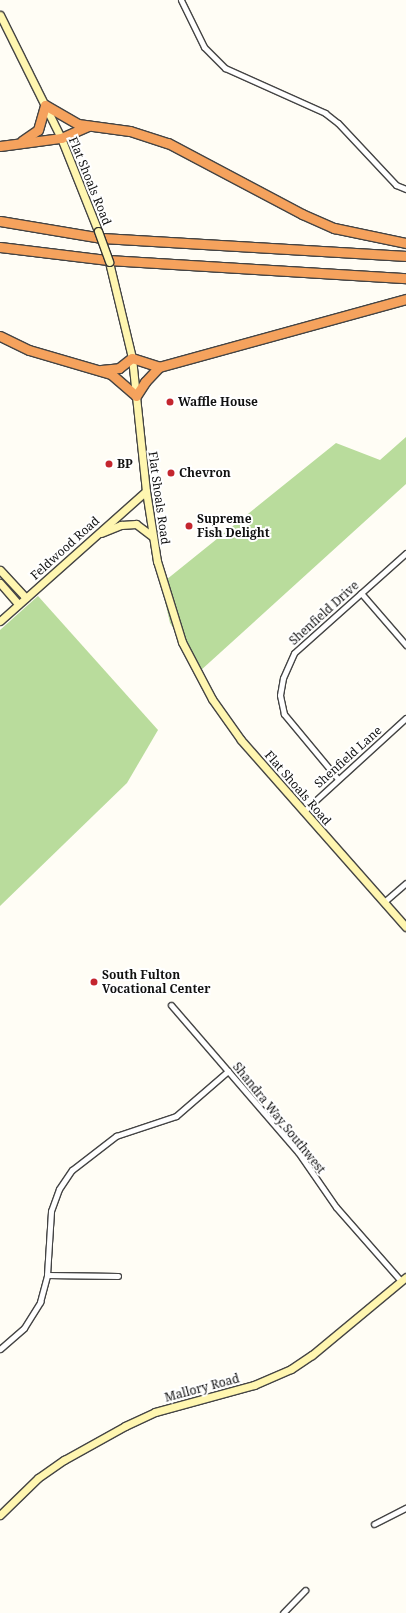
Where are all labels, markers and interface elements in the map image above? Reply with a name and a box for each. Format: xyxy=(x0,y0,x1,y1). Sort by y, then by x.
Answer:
street label: Flat Shoals Road xyxy=(66,135,114,227)
place label: Waffle House xyxy=(178,395,258,409)
marker: Waffle House xyxy=(165,397,175,407)
street label: Flat Shoals Road xyxy=(145,451,173,545)
place label: BP xyxy=(117,457,133,471)
marker: BP xyxy=(104,459,114,469)
place label: Chevron xyxy=(179,466,231,480)
marker: Chevron xyxy=(166,468,176,478)
place label: Supreme Fish Delight xyxy=(197,512,270,540)
street label: Feldwood Road xyxy=(28,513,102,583)
marker: Supreme Fish Delight xyxy=(184,521,194,531)
street label: Shenfield Drive xyxy=(286,578,362,648)
street label: Shenfield Lane xyxy=(311,723,385,791)
street label: Flat Shoals Road xyxy=(262,748,334,828)
place label: South Fulton Vocational Center xyxy=(102,968,210,996)
marker: South Fulton Vocational Center xyxy=(89,977,99,987)
street label: Shandra Way Southwest xyxy=(230,1060,328,1176)
street label: Mallory Road xyxy=(163,1371,241,1405)

